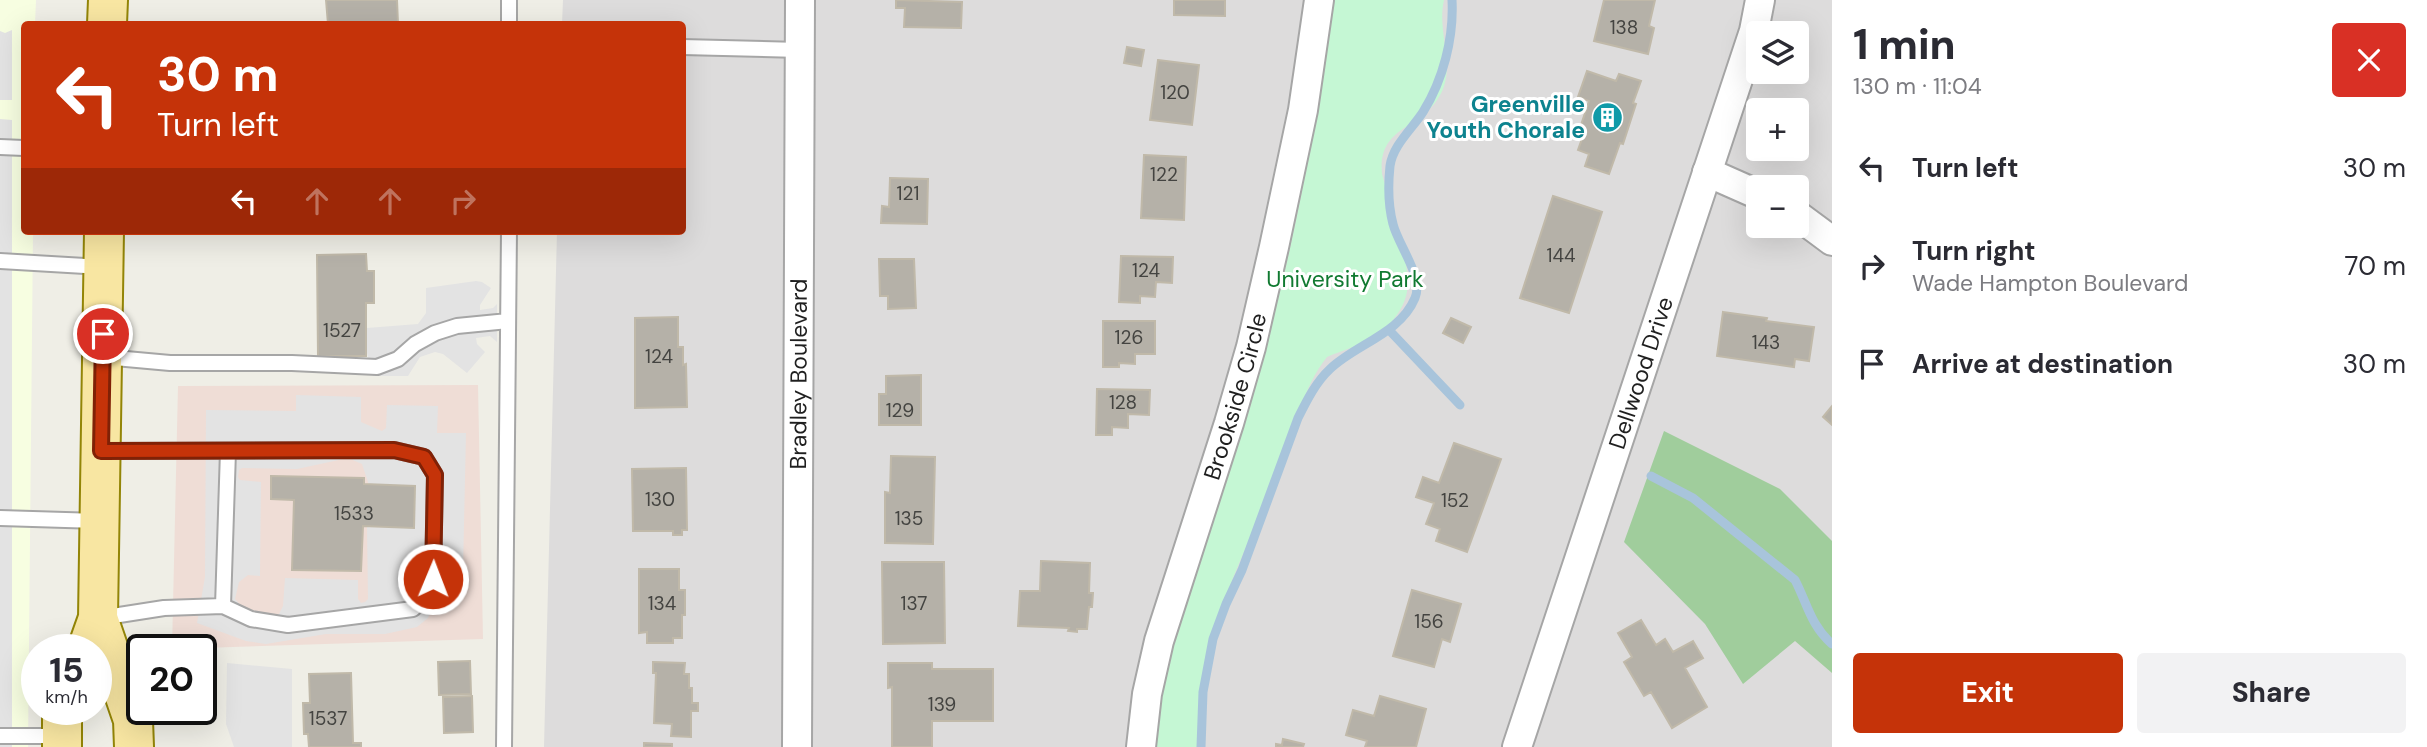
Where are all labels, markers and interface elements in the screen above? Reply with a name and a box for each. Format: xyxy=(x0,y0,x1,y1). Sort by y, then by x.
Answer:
house number: 138 xyxy=(1610,15,1638,40)
text: 1 min xyxy=(1853,17,1956,72)
map controls xyxy=(1746,21,1809,238)
button: layers xyxy=(1746,21,1809,84)
button: close xyxy=(2332,23,2406,97)
text: 30 m xyxy=(157,42,279,106)
icon: left xyxy=(42,49,133,140)
text: 130 m · 11:04 xyxy=(1853,71,1982,101)
house number: 120 xyxy=(1160,80,1190,105)
place label: Greenville Youth Chorale xyxy=(1427,89,1585,145)
button: + xyxy=(1746,98,1809,161)
building icon: Greenville Youth Chorale xyxy=(1591,100,1625,134)
text: Turn left xyxy=(157,104,279,146)
icon: left xyxy=(1853,149,1891,187)
text: Turn left xyxy=(1912,151,2019,185)
text: 30 m xyxy=(2343,151,2406,185)
house number: 122 xyxy=(1150,162,1178,187)
button: − xyxy=(1746,175,1809,238)
house number: 121 xyxy=(897,181,919,206)
icon: left xyxy=(225,182,263,220)
icon: ahead xyxy=(298,182,336,220)
icon: ahead xyxy=(371,182,409,220)
icon: right xyxy=(444,182,482,220)
text: Turn right xyxy=(1912,234,2036,268)
house number: 144 xyxy=(1547,243,1576,268)
icon: right xyxy=(1853,247,1891,285)
text: 70 m xyxy=(2345,249,2406,283)
house number: 124 xyxy=(1132,258,1160,283)
park label: University Park xyxy=(1266,264,1424,294)
text: Wade Hampton Boulevard xyxy=(1912,268,2188,298)
street label: Bradley Boulevard xyxy=(783,278,814,470)
street label: Dellwood Drive xyxy=(1602,293,1680,453)
pin xyxy=(73,304,133,364)
street label: Brookside Circle xyxy=(1197,310,1273,484)
icon: arrive xyxy=(84,315,122,353)
house number: 1527 xyxy=(323,318,361,343)
house number: 126 xyxy=(1115,325,1143,350)
house number: 143 xyxy=(1752,330,1780,355)
house number: 124 xyxy=(645,344,673,369)
icon: arrive xyxy=(1853,345,1891,383)
text: Arrive at destination xyxy=(1912,347,2173,381)
text: 30 m xyxy=(2343,347,2406,381)
house number: 128 xyxy=(1109,390,1137,415)
house number: 129 xyxy=(886,398,914,423)
house number: 130 xyxy=(645,487,675,512)
house number: 152 xyxy=(1441,488,1469,513)
house number: 1533 xyxy=(334,501,374,526)
house number: 135 xyxy=(895,506,923,531)
position arrow xyxy=(396,542,470,616)
house number: 134 xyxy=(648,591,676,616)
house number: 137 xyxy=(901,591,927,616)
house number: 156 xyxy=(1414,609,1444,634)
speed limit sign: 20 xyxy=(126,634,217,725)
text: 15 xyxy=(49,647,84,693)
button: Exit xyxy=(1853,653,2123,733)
button: Share xyxy=(2137,653,2406,733)
text: km/h xyxy=(45,685,88,709)
house number: 139 xyxy=(928,692,956,717)
house number: 1537 xyxy=(309,706,347,731)

